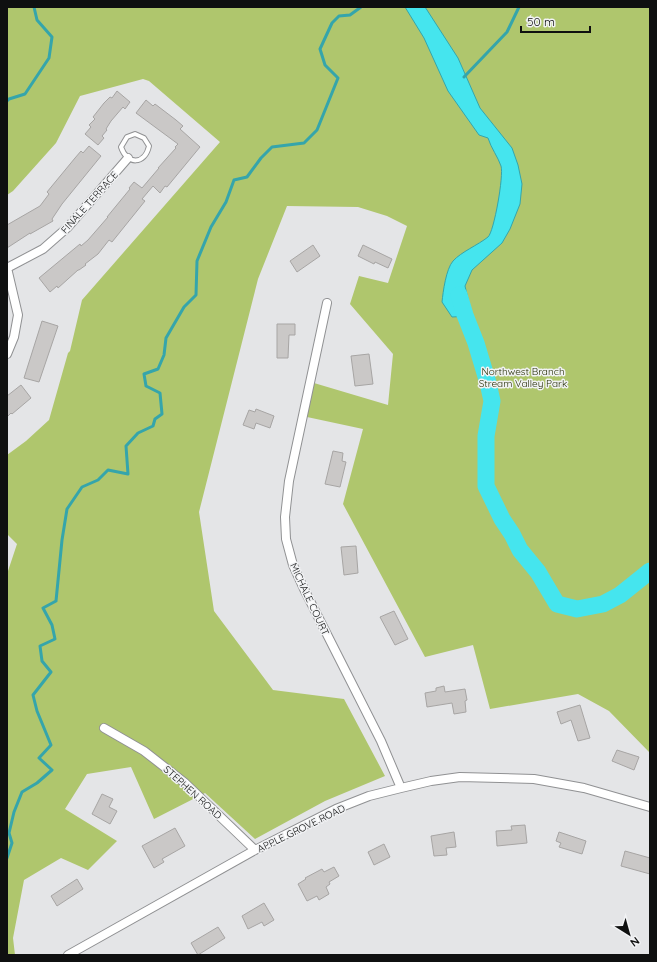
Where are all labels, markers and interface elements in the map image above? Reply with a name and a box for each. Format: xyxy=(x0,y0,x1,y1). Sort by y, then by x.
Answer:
scale bar xyxy=(521,8,590,34)
text: 50 m xyxy=(527,14,555,29)
street label: FINALE TERRACE xyxy=(58,168,121,236)
park label: Northwest Branch Stream Valley Park xyxy=(479,365,567,390)
street label: MICHALE COURT xyxy=(287,561,332,638)
street label: STEPHEN ROAD xyxy=(161,763,225,822)
street label: APPLE GROVE ROAD xyxy=(255,802,347,855)
north arrow xyxy=(609,914,649,954)
text: N xyxy=(628,934,642,950)

